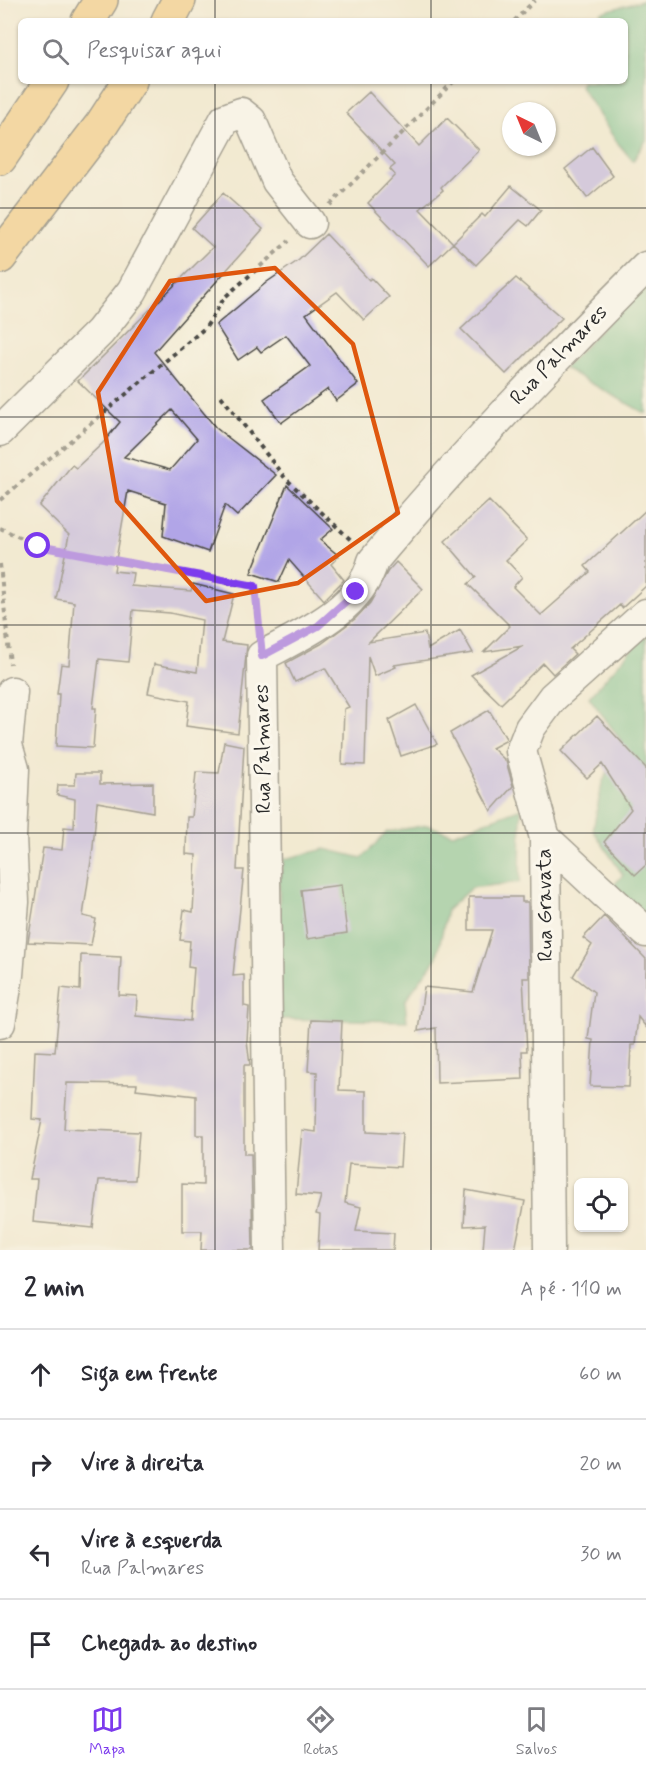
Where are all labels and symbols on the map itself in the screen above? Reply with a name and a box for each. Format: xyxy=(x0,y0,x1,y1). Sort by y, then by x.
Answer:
north arrow xyxy=(502,102,556,156)
street label: Rua Palmares xyxy=(504,299,614,411)
route start xyxy=(24,532,50,558)
route end xyxy=(342,578,368,604)
street label: Rua Palmares xyxy=(248,684,278,814)
street label: Rua Gravata xyxy=(530,848,560,962)

